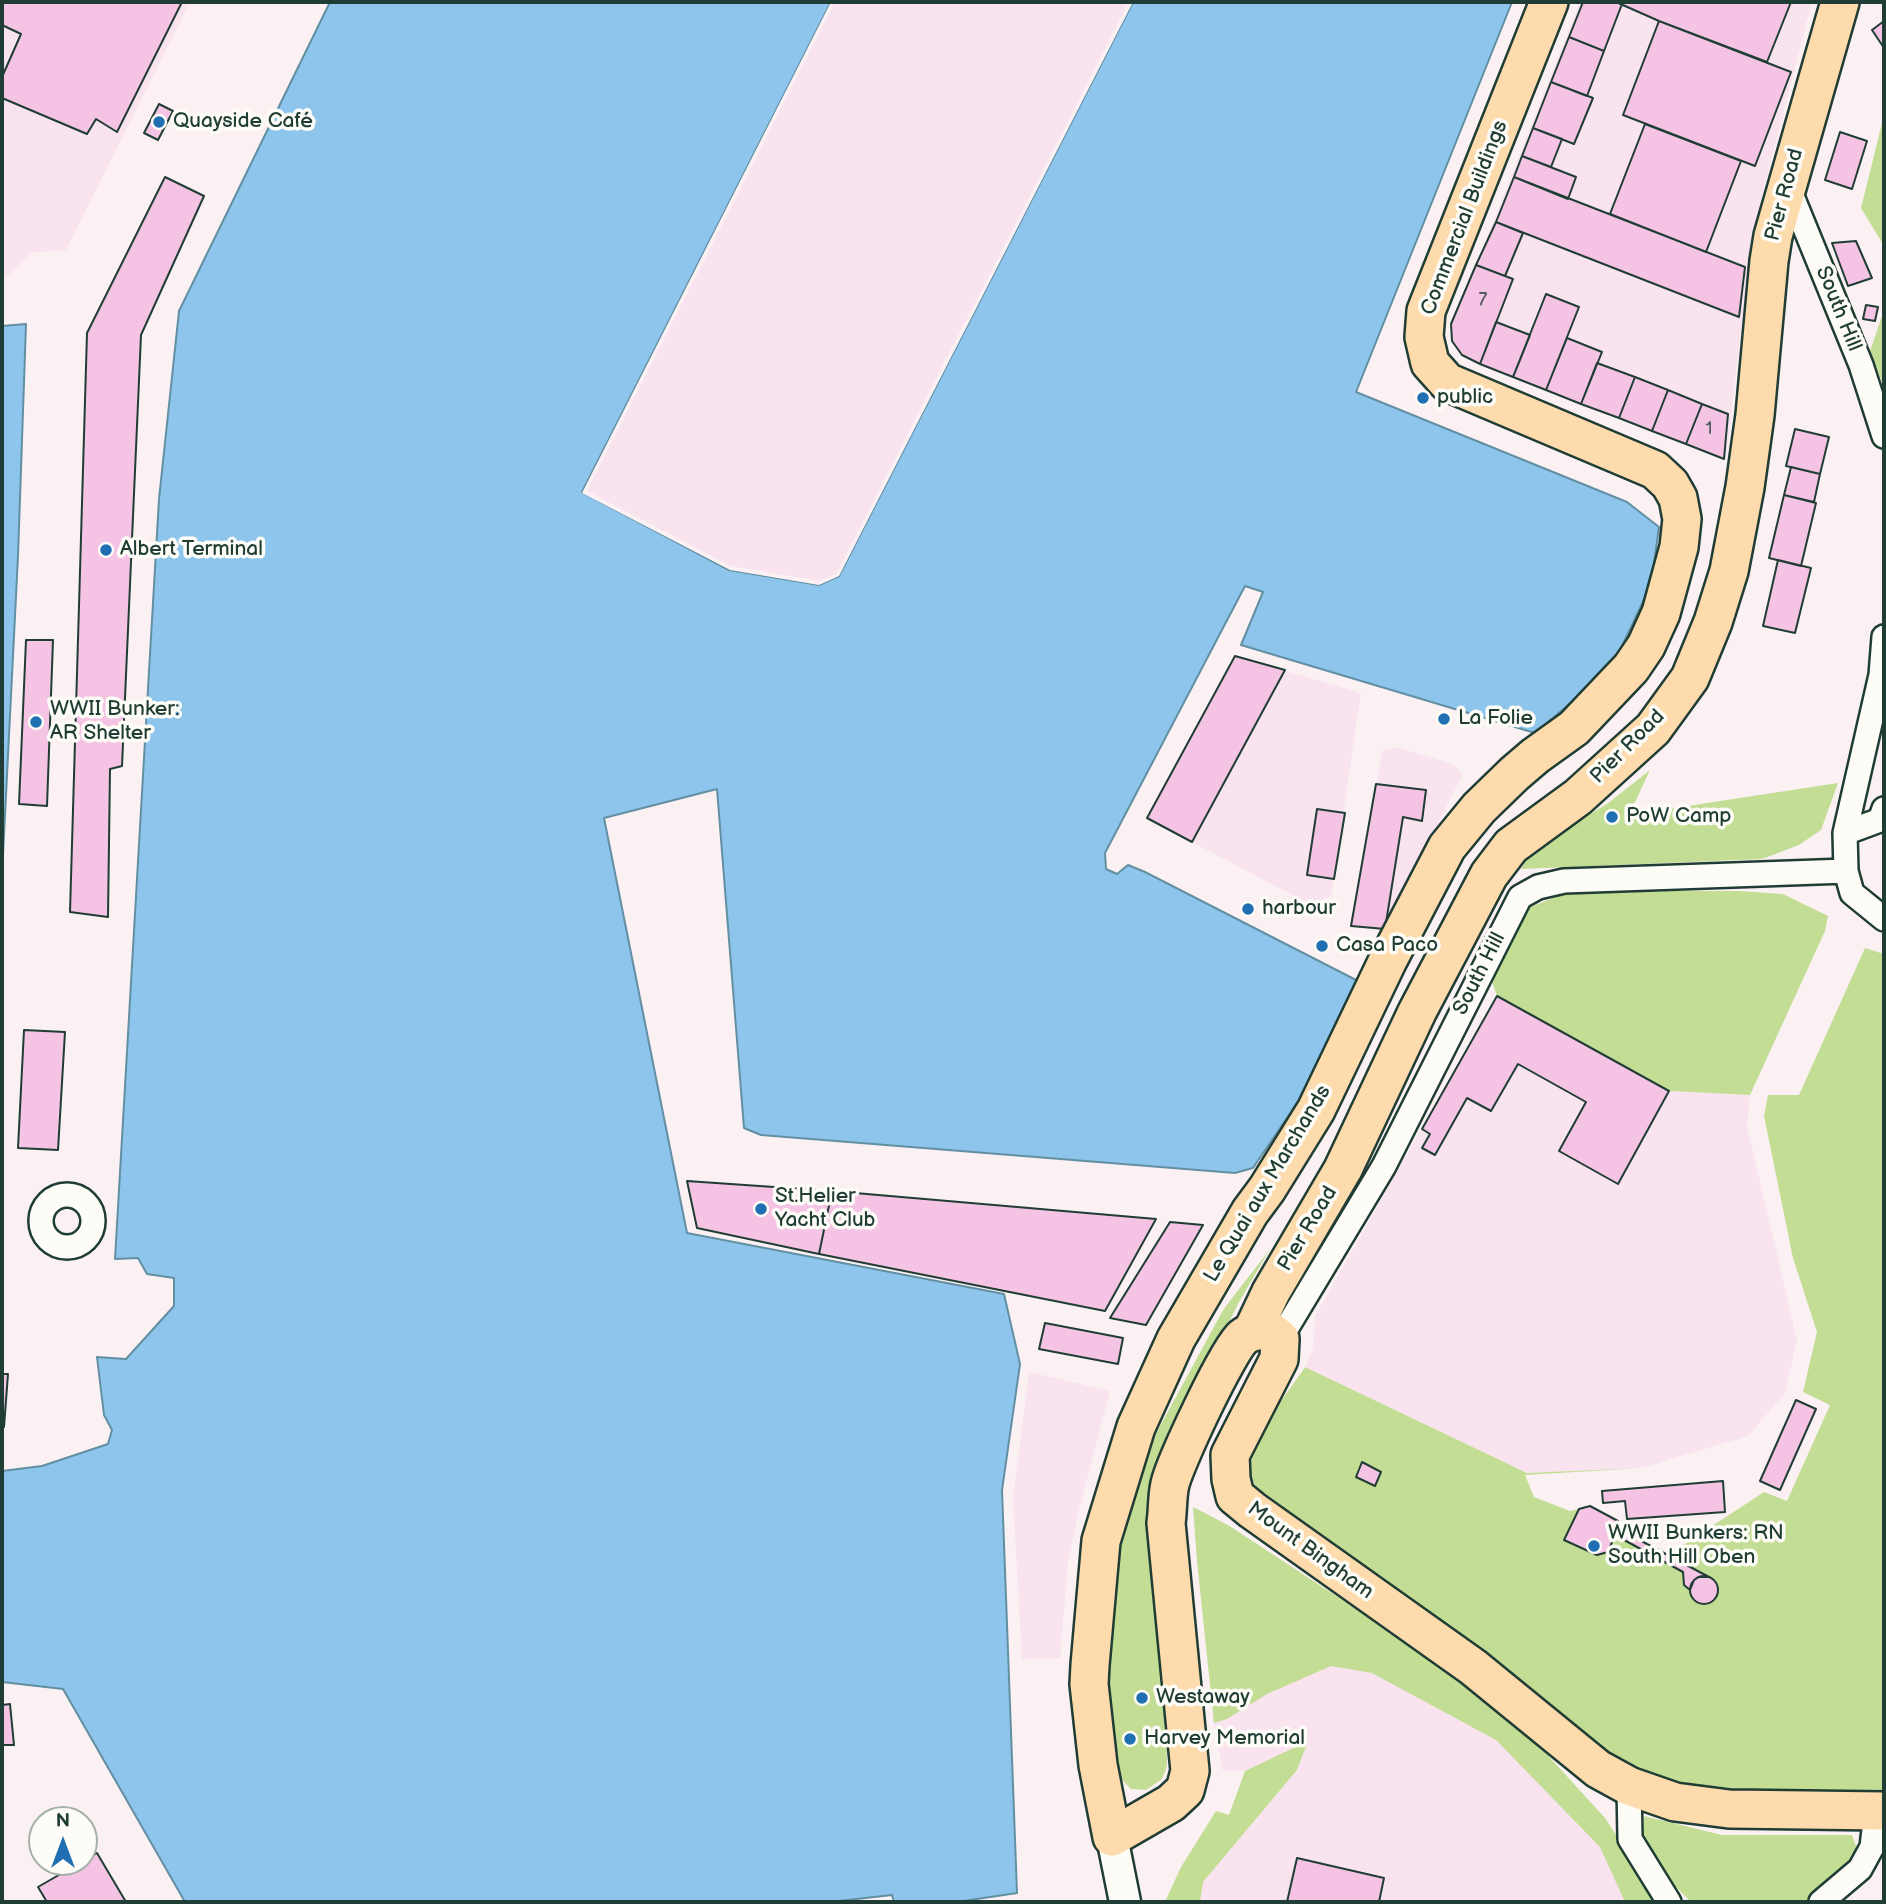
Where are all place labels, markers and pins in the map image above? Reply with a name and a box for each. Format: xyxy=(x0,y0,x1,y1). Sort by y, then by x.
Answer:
place label: Quayside Café xyxy=(173,109,313,135)
marker: Quayside Café xyxy=(151,114,167,130)
place label: public xyxy=(1437,385,1493,411)
marker: public xyxy=(1415,390,1431,406)
place label: Albert Terminal xyxy=(120,537,263,563)
marker: Albert Terminal xyxy=(98,542,114,558)
place label: WWII Bunker: AR Shelter xyxy=(50,697,180,747)
place label: La Folie xyxy=(1458,706,1533,732)
marker: La Folie xyxy=(1436,711,1452,727)
marker: WWII Bunker: AR Shelter xyxy=(28,714,44,730)
place label: PoW Camp xyxy=(1626,804,1731,830)
marker: PoW Camp xyxy=(1604,809,1620,825)
place label: harbour xyxy=(1262,896,1336,922)
marker: harbour xyxy=(1240,901,1256,917)
place label: Casa Paco xyxy=(1336,933,1438,959)
marker: Casa Paco xyxy=(1314,938,1330,954)
place label: St.Helier Yacht Club xyxy=(775,1184,875,1234)
marker: St.Helier Yacht Club xyxy=(753,1201,769,1217)
place label: WWII Bunkers: RN South Hill Oben xyxy=(1608,1521,1784,1571)
marker: WWII Bunkers: RN South Hill Oben xyxy=(1586,1538,1602,1554)
place label: Westaway xyxy=(1156,1685,1250,1711)
marker: Westaway xyxy=(1134,1690,1150,1706)
place label: Harvey Memorial xyxy=(1144,1726,1305,1752)
marker: Harvey Memorial xyxy=(1122,1731,1138,1747)

